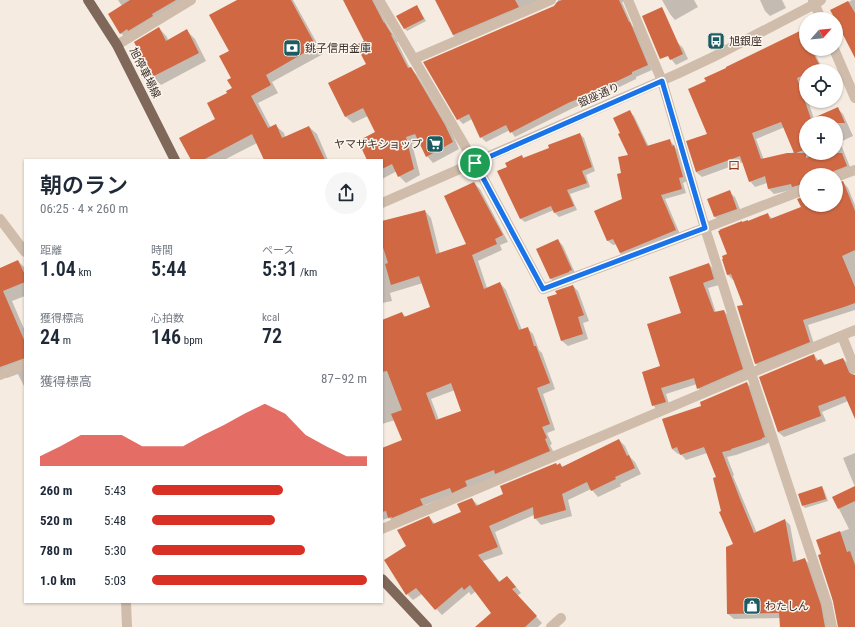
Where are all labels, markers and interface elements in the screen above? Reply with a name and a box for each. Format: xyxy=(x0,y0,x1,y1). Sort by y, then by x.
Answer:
north arrow xyxy=(799,12,843,56)
map controls xyxy=(799,12,843,212)
bus stop icon: 旭銀座 xyxy=(706,31,726,51)
place label: 旭銀座 xyxy=(729,35,762,48)
bank icon: 銚子信用金庫 xyxy=(282,38,302,58)
place label: 銚子信用金庫 xyxy=(305,42,371,55)
street label: 旭停車場線 xyxy=(127,46,163,100)
button: locate xyxy=(799,64,843,108)
street label: 銀座通り xyxy=(576,80,622,110)
button: + xyxy=(799,116,843,160)
supermarket icon: ヤマザキショップ xyxy=(425,134,445,154)
place label: ヤマザキショップ xyxy=(334,138,422,151)
pin xyxy=(458,146,492,180)
icon: arrive xyxy=(464,152,486,174)
district label: ロ xyxy=(727,158,741,173)
button: − xyxy=(799,168,843,212)
button: share xyxy=(325,172,367,214)
text: 朝のラン xyxy=(40,173,128,198)
text: 06:25 · 4 × 260 m xyxy=(40,201,128,216)
text: 距離 xyxy=(40,244,62,257)
text: 時間 xyxy=(151,244,173,257)
text: ペース xyxy=(262,244,294,257)
text: 1.04 xyxy=(40,257,76,281)
text: 5:44 xyxy=(151,257,186,281)
text: 5:31 xyxy=(262,257,297,281)
text: km xyxy=(76,266,92,279)
text: /km xyxy=(297,266,317,279)
text: kcal xyxy=(262,311,280,324)
text: 獲得標高 xyxy=(40,312,84,325)
text: 心拍数 xyxy=(151,312,184,325)
text: 72 xyxy=(262,324,282,348)
text: 24 xyxy=(40,325,60,349)
text: 146 xyxy=(151,325,181,349)
text: m xyxy=(60,334,71,347)
text: bpm xyxy=(181,334,203,347)
text: 87–92 m xyxy=(321,371,367,386)
text: 獲得標高 xyxy=(40,374,92,389)
text: 260 m xyxy=(40,483,72,498)
text: 5:43 xyxy=(104,483,126,498)
text: 520 m xyxy=(40,513,72,528)
text: 5:48 xyxy=(104,513,126,528)
text: 780 m xyxy=(40,543,72,558)
text: 5:30 xyxy=(104,543,126,558)
text: 1.0 km xyxy=(40,573,76,588)
text: 5:03 xyxy=(104,573,126,588)
shop icon: わたしん xyxy=(742,596,762,616)
place label: わたしん xyxy=(765,600,809,613)

